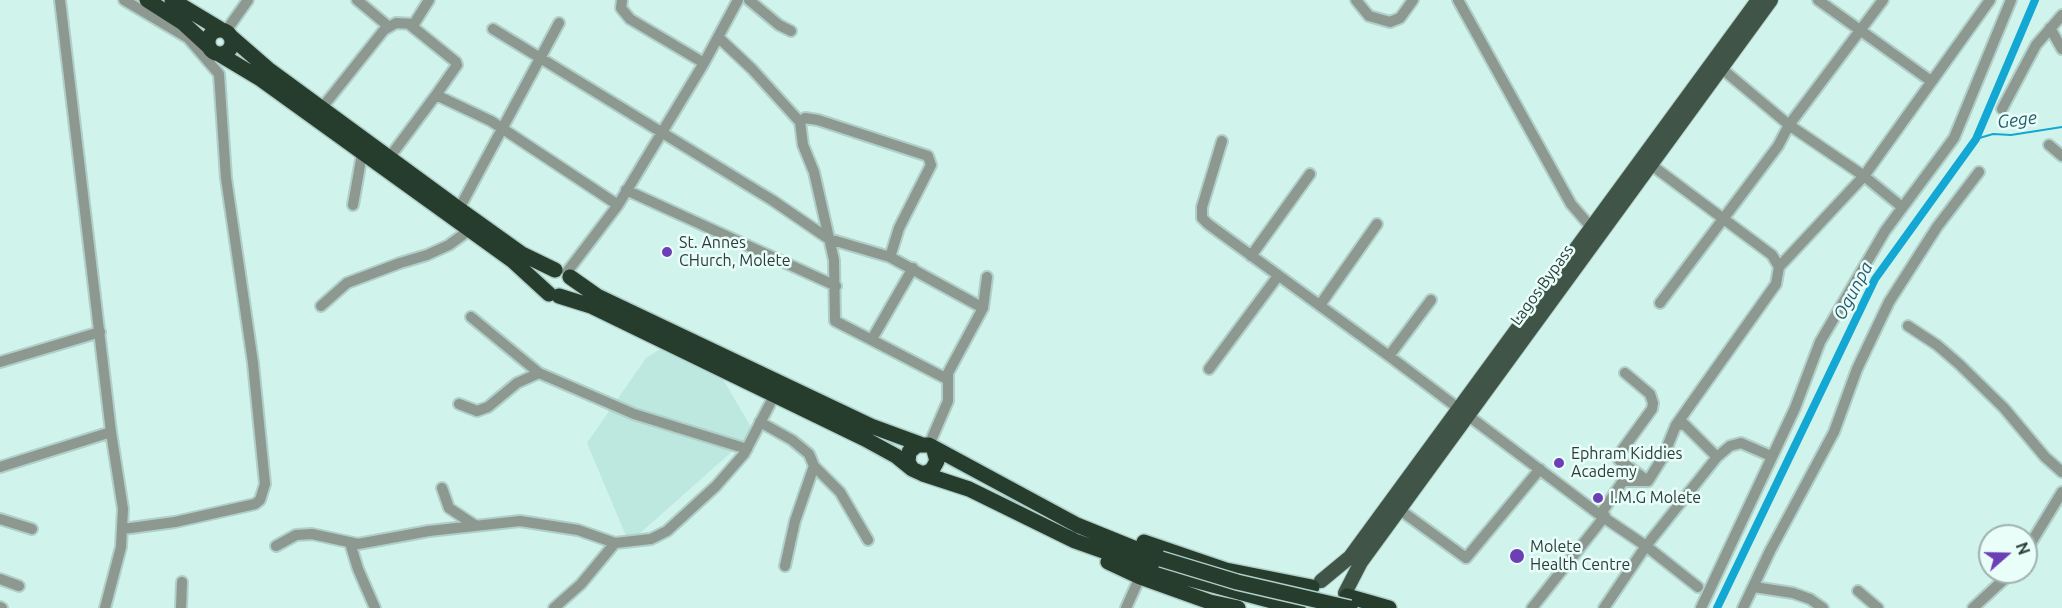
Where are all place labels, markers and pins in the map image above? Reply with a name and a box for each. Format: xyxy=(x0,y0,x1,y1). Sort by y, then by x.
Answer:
place label: St. Annes CHurch, Molete xyxy=(679,233,791,271)
marker: St. Annes CHurch, Molete xyxy=(660,245,674,259)
place label: Ephram Kiddies Academy xyxy=(1571,444,1683,482)
marker: Ephram Kiddies Academy xyxy=(1552,456,1566,470)
place label: I.M.G Molete xyxy=(1610,488,1701,508)
marker: I.M.G Molete xyxy=(1591,491,1605,505)
place label: Molete Health Centre xyxy=(1530,537,1630,575)
marker: Molete Health Centre xyxy=(1508,547,1526,565)

